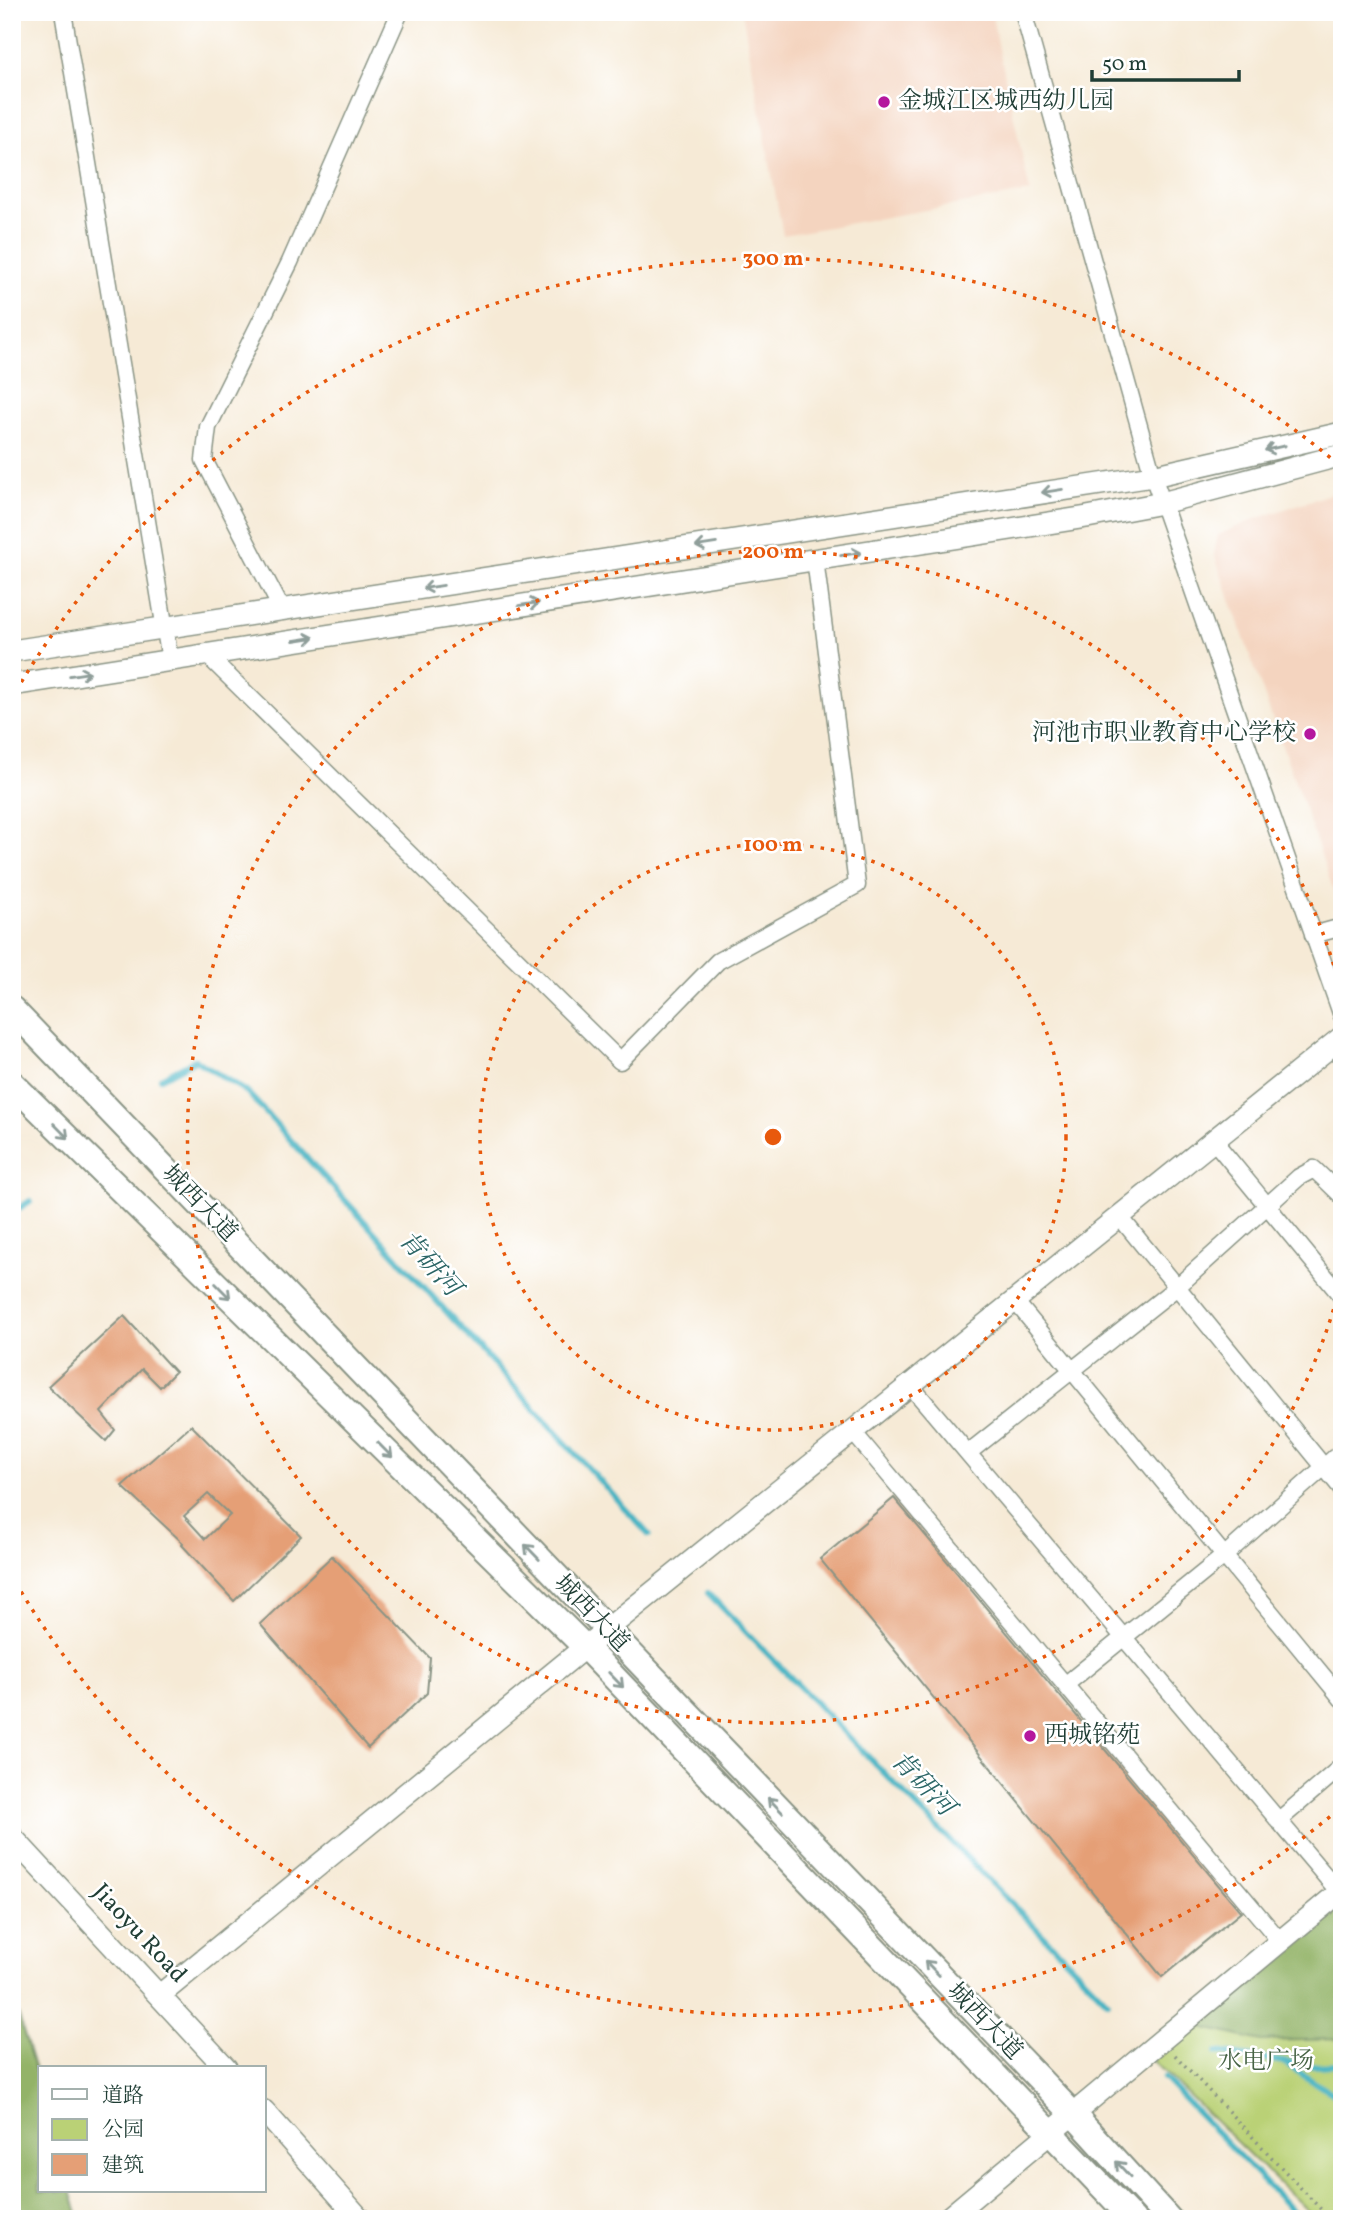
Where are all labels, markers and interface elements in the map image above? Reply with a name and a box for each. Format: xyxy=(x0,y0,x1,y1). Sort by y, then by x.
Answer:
scale bar xyxy=(1092,38,1238,82)
text: 50 m xyxy=(1102,50,1147,79)
place label: 金城江区城西幼儿园 xyxy=(898,85,1114,119)
marker: 金城江区城西幼儿园 xyxy=(876,94,892,110)
text: 300 m xyxy=(743,245,803,274)
one-way arrow xyxy=(1264,442,1287,455)
one-way arrow xyxy=(1041,485,1064,498)
text: 200 m xyxy=(742,538,804,567)
one-way arrow xyxy=(695,539,718,552)
one-way arrow xyxy=(839,547,862,560)
one-way arrow xyxy=(422,581,445,594)
one-way arrow xyxy=(517,597,540,610)
one-way arrow xyxy=(293,632,315,645)
one-way arrow xyxy=(68,667,91,680)
place label: 河池市职业教育中心学校 xyxy=(1032,717,1296,751)
marker: 河池市职业教育中心学校 xyxy=(1302,726,1318,742)
text: 100 m xyxy=(743,831,803,860)
one-way arrow xyxy=(52,1122,69,1139)
centre of rings xyxy=(761,1125,785,1149)
street label: 城西大道 xyxy=(153,1158,245,1250)
water label: 肯研河 xyxy=(390,1223,471,1308)
one-way arrow xyxy=(214,1282,231,1299)
one-way arrow xyxy=(376,1442,393,1459)
one-way arrow xyxy=(524,1544,541,1561)
street label: 城西大道 xyxy=(545,1568,637,1660)
one-way arrow xyxy=(607,1671,624,1688)
place label: 西城铭苑 xyxy=(1044,1719,1140,1753)
marker: 西城铭苑 xyxy=(1022,1728,1038,1744)
water label: 肯研河 xyxy=(882,1743,965,1827)
one-way arrow xyxy=(766,1796,783,1813)
street label: Jiaoyu Road xyxy=(84,1877,194,1991)
one-way arrow xyxy=(924,1960,941,1977)
street label: 城西大道 xyxy=(938,1976,1030,2068)
park label: 水电广场 xyxy=(1218,2045,1314,2079)
legend xyxy=(38,2066,266,2192)
text: 道路 xyxy=(102,2082,144,2111)
text: 公园 xyxy=(102,2116,144,2145)
text: 建筑 xyxy=(102,2152,144,2181)
one-way arrow xyxy=(1115,2160,1131,2178)

